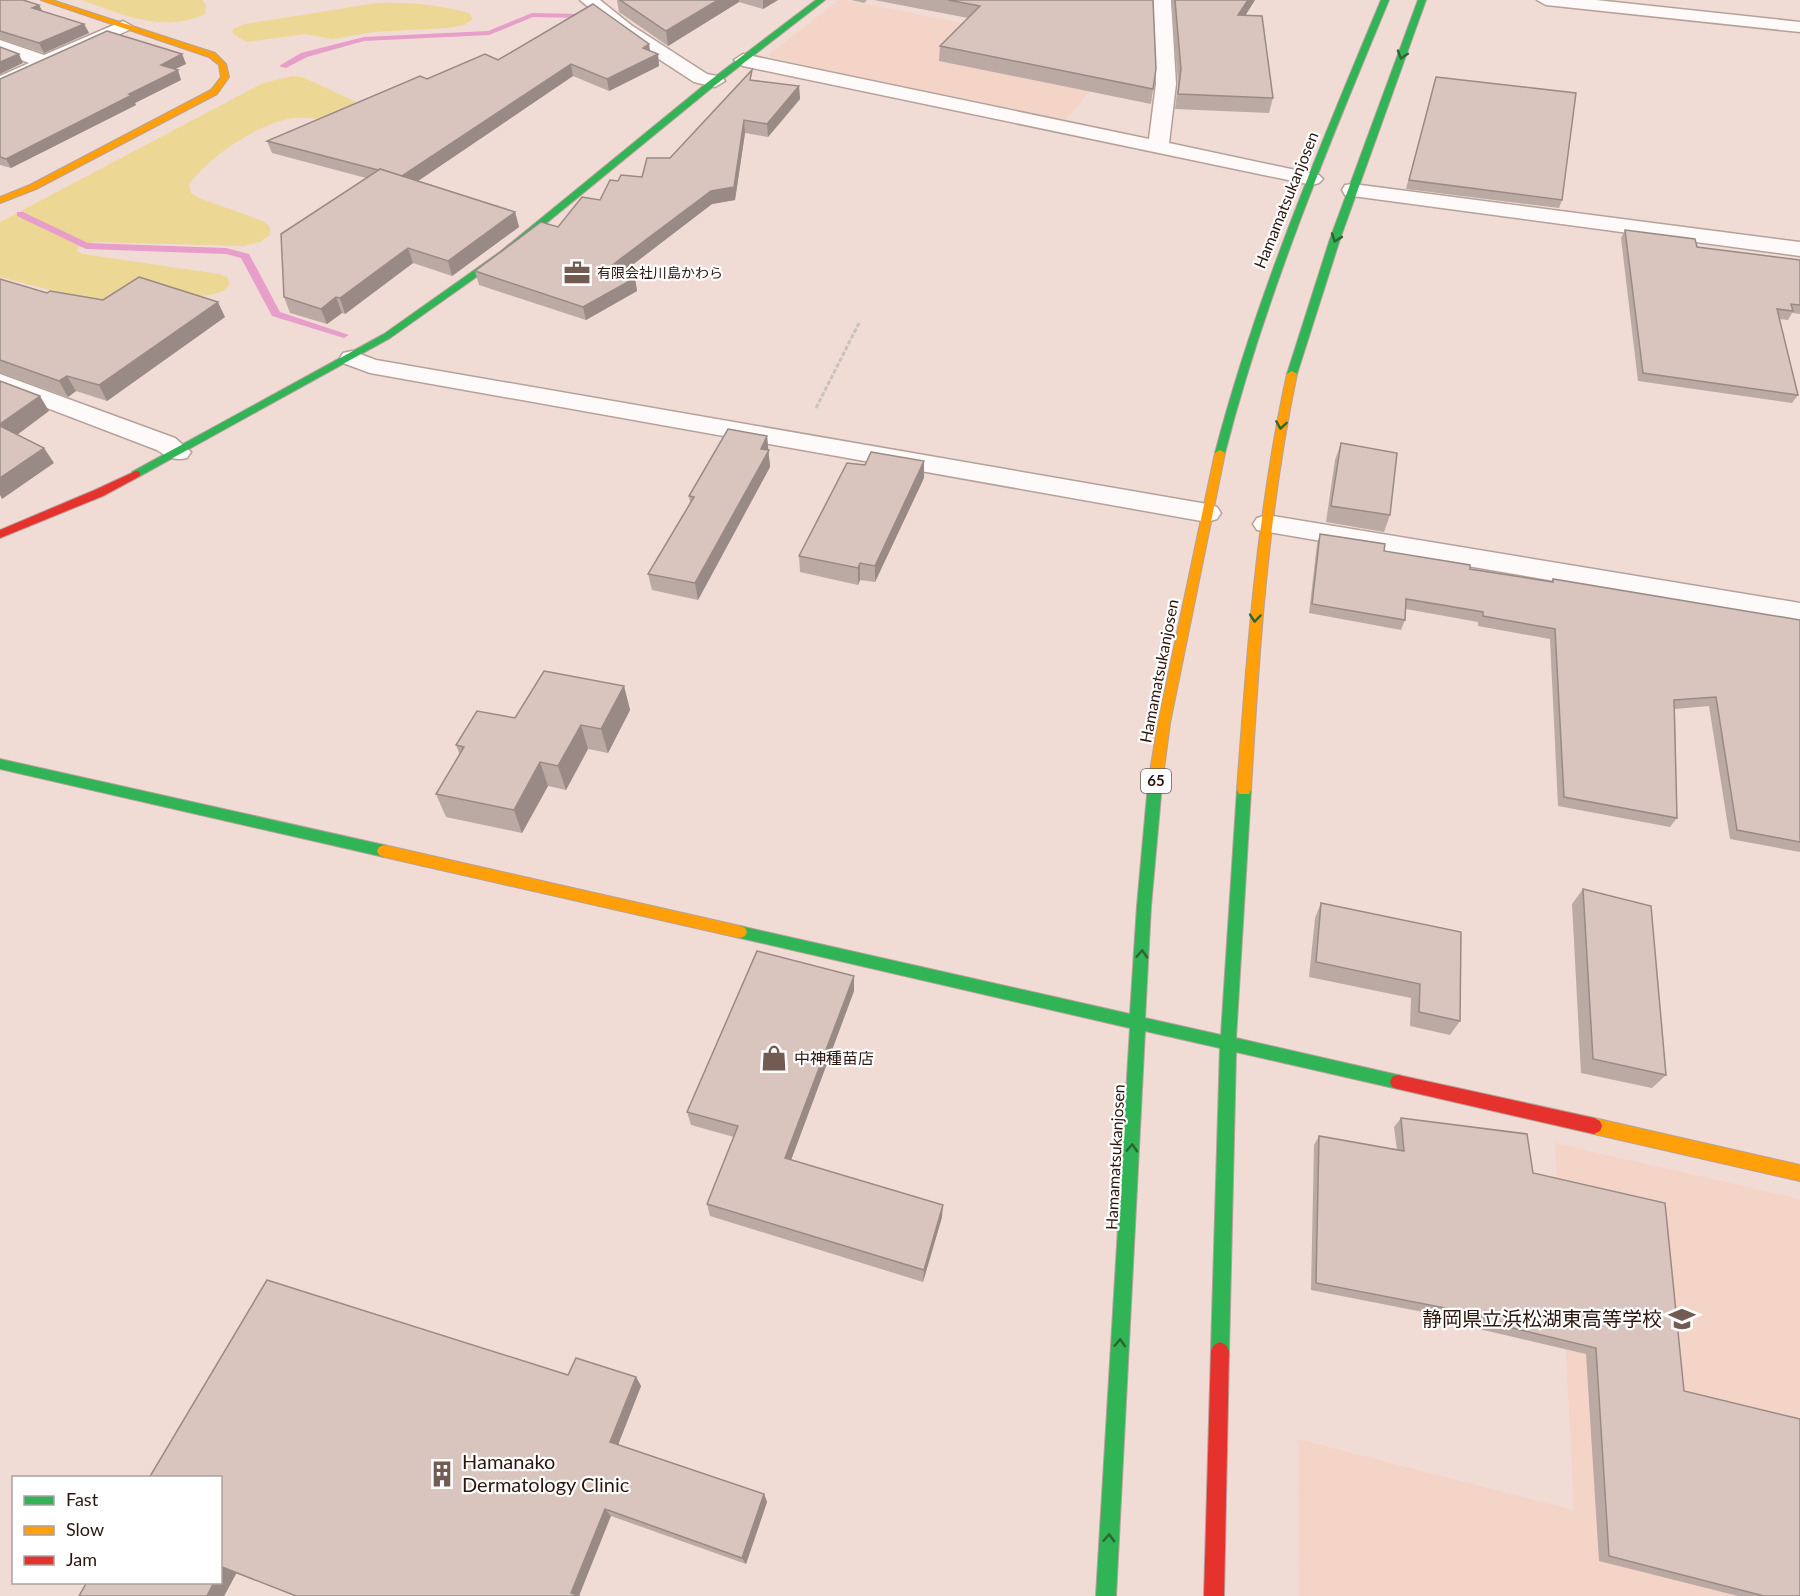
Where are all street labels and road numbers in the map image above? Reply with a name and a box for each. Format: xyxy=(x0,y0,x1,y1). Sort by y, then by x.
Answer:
street label: Hamamatsukanjosen xyxy=(1249,129,1322,271)
street label: Hamamatsukanjosen xyxy=(1135,598,1182,744)
road number: 65 xyxy=(1141,769,1171,793)
street label: Hamamatsukanjosen xyxy=(1101,1084,1128,1230)

